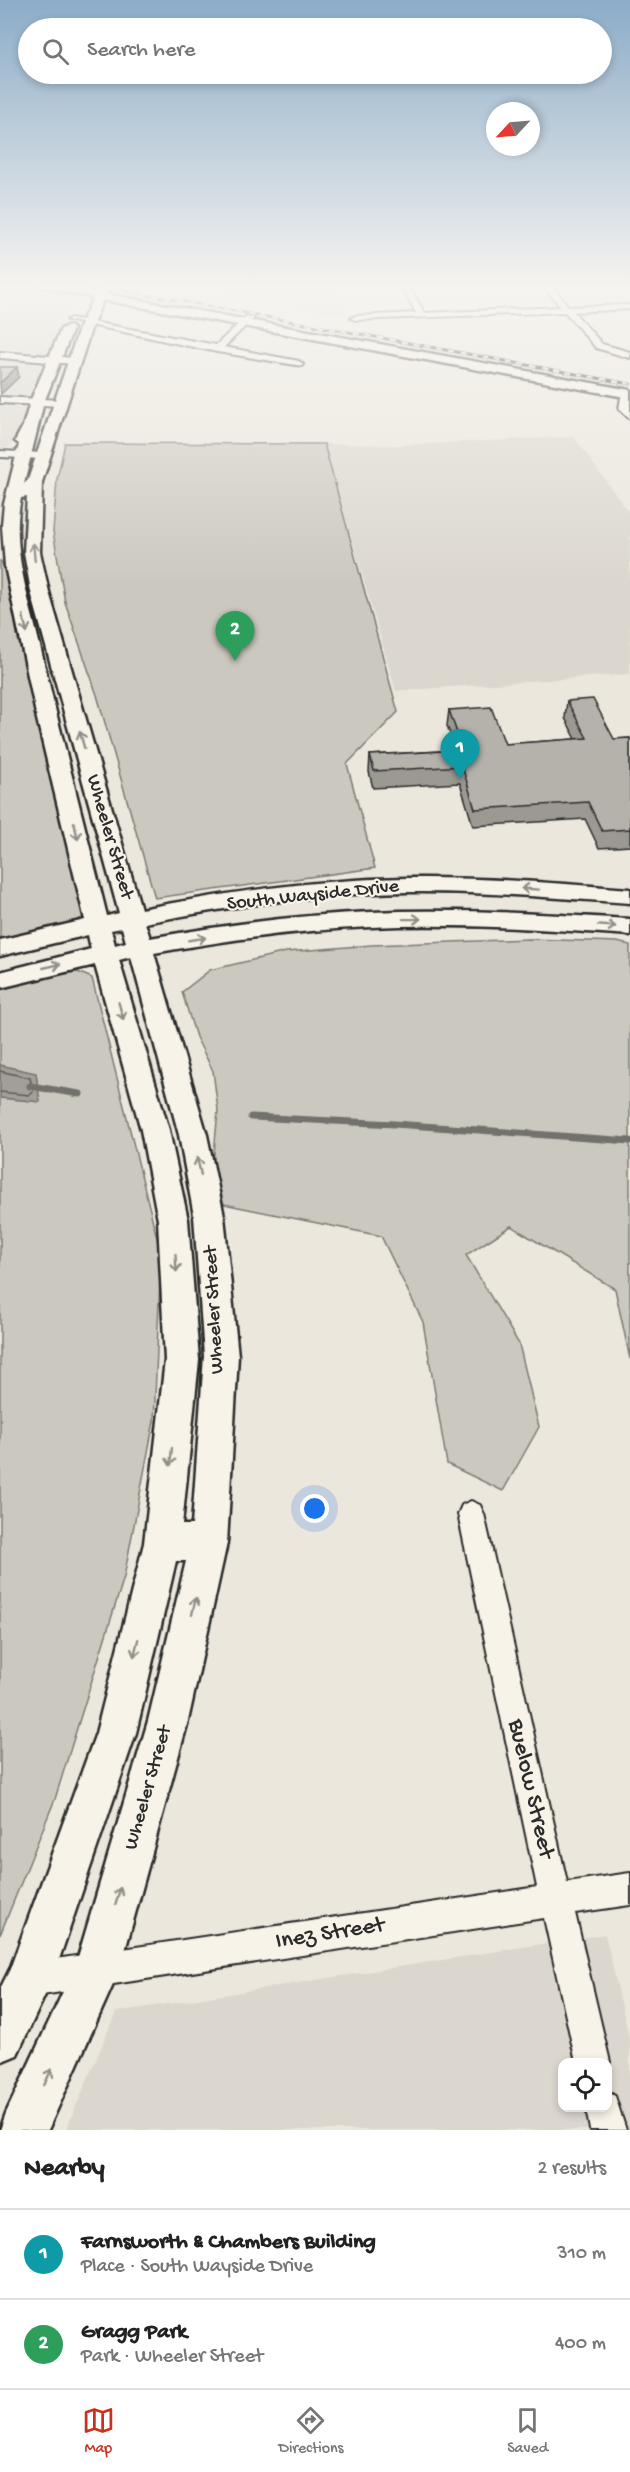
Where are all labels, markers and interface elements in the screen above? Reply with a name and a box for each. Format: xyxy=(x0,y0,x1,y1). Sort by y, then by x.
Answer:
search box xyxy=(18,18,612,84)
icon: search xyxy=(39,35,72,68)
text: Search here xyxy=(87,38,195,64)
north arrow xyxy=(486,102,540,156)
one-way arrow xyxy=(28,542,39,562)
pin: 2 xyxy=(216,612,254,661)
one-way arrow xyxy=(20,613,31,633)
pin: 1 xyxy=(440,730,480,779)
one-way arrow xyxy=(76,731,88,750)
street label: Wheeler Street xyxy=(80,772,138,904)
one-way arrow xyxy=(70,821,82,840)
street label: South Wayside Drive xyxy=(226,875,401,916)
one-way arrow xyxy=(520,884,540,895)
one-way arrow xyxy=(401,913,421,925)
one-way arrow xyxy=(596,920,616,931)
one-way arrow xyxy=(187,933,206,944)
one-way arrow xyxy=(43,960,62,972)
one-way arrow xyxy=(116,1001,127,1020)
one-way arrow xyxy=(193,1157,204,1176)
street label: Wheeler Street xyxy=(200,1244,230,1375)
one-way arrow xyxy=(170,1252,181,1272)
one-way arrow xyxy=(165,1446,176,1466)
your location xyxy=(300,1494,329,1523)
one-way arrow xyxy=(189,1596,201,1615)
one-way arrow xyxy=(130,1639,142,1658)
street label: Buelow Street xyxy=(500,1716,561,1864)
street label: Wheeler Street xyxy=(120,1721,178,1853)
one-way arrow xyxy=(113,1887,124,1906)
street label: Inez Street xyxy=(273,1911,389,1957)
map controls xyxy=(558,2058,612,2112)
button: locate xyxy=(558,2058,612,2112)
one-way arrow xyxy=(42,2068,54,2086)
text: Nearby xyxy=(24,2154,105,2185)
text: 2 results xyxy=(537,2158,606,2181)
text: Farnsworth & Chambers Building xyxy=(81,2230,376,2256)
text: 1 xyxy=(39,2243,48,2266)
text: 310 m xyxy=(557,2243,606,2266)
text: Place · South Wayside Drive xyxy=(81,2256,313,2279)
text: Gragg Park xyxy=(81,2320,187,2346)
text: 2 xyxy=(39,2333,48,2356)
text: 400 m xyxy=(555,2333,606,2356)
text: Park · Wheeler Street xyxy=(81,2346,263,2369)
tab: Map xyxy=(82,2404,115,2459)
tab: Directions xyxy=(278,2404,344,2459)
tab: Saved xyxy=(507,2404,548,2459)

